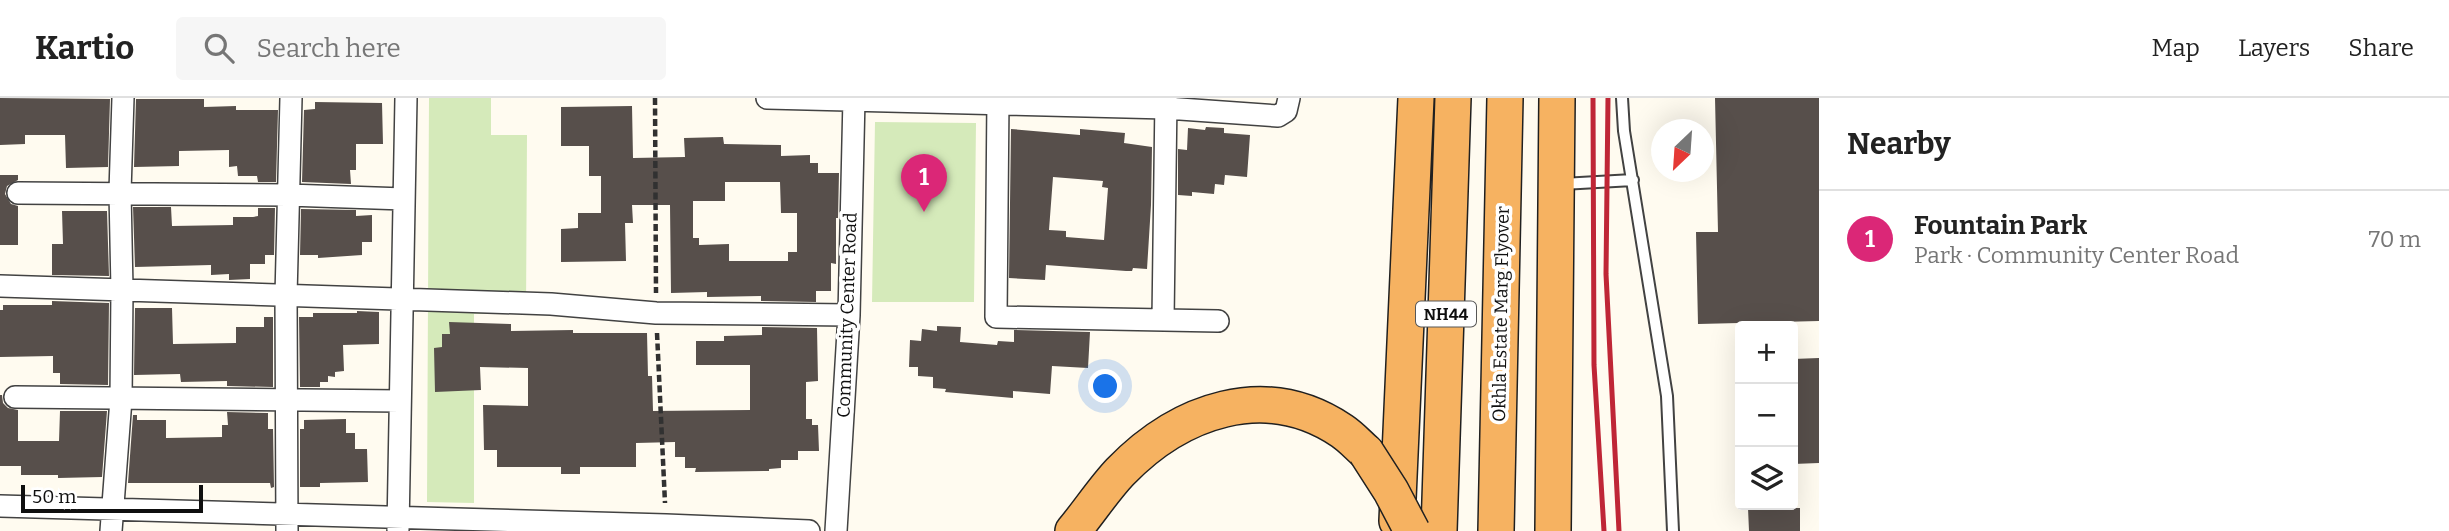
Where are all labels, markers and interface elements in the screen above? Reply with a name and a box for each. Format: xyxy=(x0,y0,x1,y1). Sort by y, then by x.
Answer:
search box xyxy=(176,17,666,80)
text: Kartio xyxy=(35,28,134,68)
icon: search xyxy=(200,29,238,67)
text: Search here xyxy=(256,33,401,64)
text: Map xyxy=(2152,34,2200,62)
text: Layers xyxy=(2238,34,2310,62)
text: Share xyxy=(2348,34,2414,62)
north arrow xyxy=(1651,119,1714,182)
text: Nearby xyxy=(1847,126,1951,162)
pin: 1 xyxy=(901,154,947,212)
street label: Okhla Estate Marg Flyover xyxy=(1488,206,1514,422)
text: Fountain Park xyxy=(1914,210,2087,241)
street label: Community Center Road xyxy=(832,212,862,418)
text: 1 xyxy=(1865,225,1875,253)
text: 70 m xyxy=(2369,225,2421,253)
text: Park · Community Center Road xyxy=(1914,241,2239,269)
road number: NH44 xyxy=(1416,302,1476,327)
map controls xyxy=(1735,321,1798,510)
button: + xyxy=(1735,321,1798,384)
your location xyxy=(1088,369,1122,403)
button: − xyxy=(1735,384,1798,447)
button: layers xyxy=(1735,447,1798,510)
scale bar xyxy=(21,482,203,514)
text: 50 m xyxy=(32,485,76,508)

